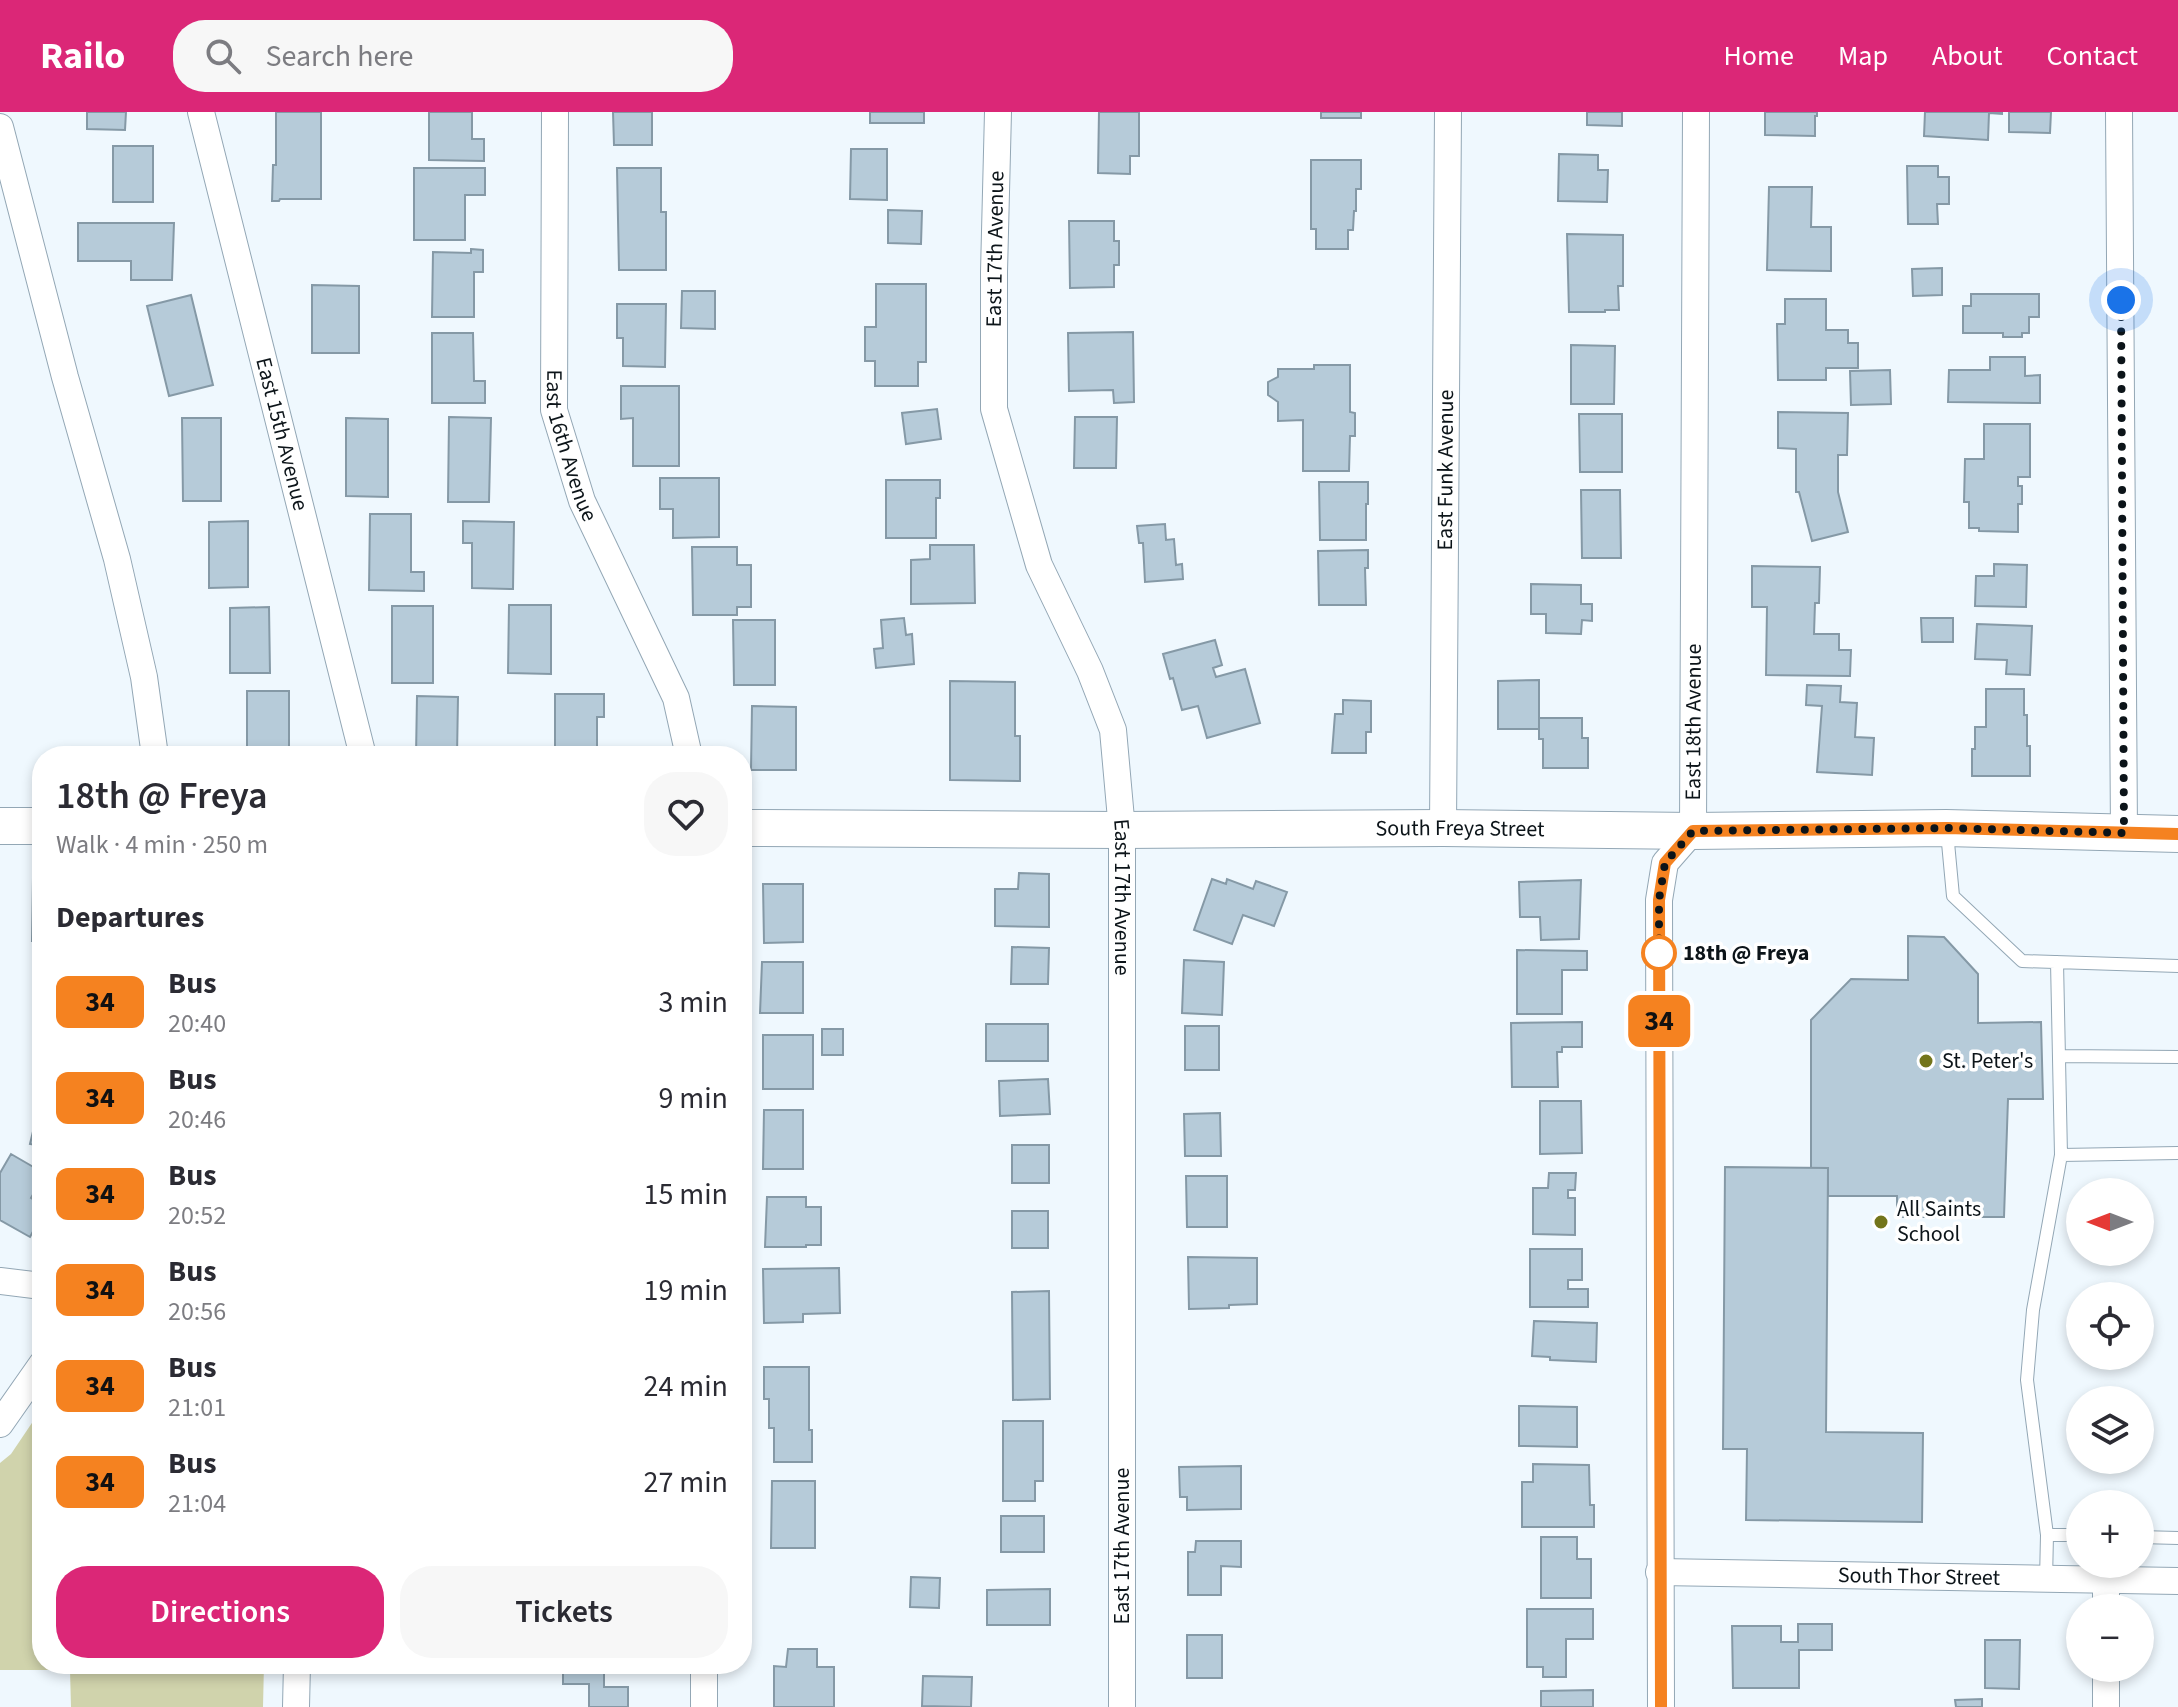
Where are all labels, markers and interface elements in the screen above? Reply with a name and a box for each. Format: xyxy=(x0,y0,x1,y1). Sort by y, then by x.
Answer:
search box xyxy=(173,20,733,92)
text: Railo xyxy=(40,29,125,83)
icon: search xyxy=(201,34,245,78)
text: Search here xyxy=(265,35,413,78)
text: Home xyxy=(1723,36,1794,76)
text: Map xyxy=(1838,36,1888,76)
text: About xyxy=(1932,36,2003,76)
text: Contact xyxy=(2047,36,2138,76)
street label: East 17th Avenue xyxy=(978,170,1012,328)
your location xyxy=(2101,280,2141,320)
street label: East 15th Avenue xyxy=(247,354,317,514)
street label: East 16th Avenue xyxy=(538,370,606,527)
street label: East Funk Avenue xyxy=(1429,389,1462,551)
street label: East 18th Avenue xyxy=(1677,643,1710,801)
text: 18th @ Freya xyxy=(56,769,268,823)
button: heart xyxy=(644,772,728,856)
street label: South Freya Street xyxy=(1375,812,1545,845)
street label: East 17th Avenue xyxy=(1105,817,1138,976)
text: Walk · 4 min · 250 m xyxy=(56,826,268,863)
text: Departures xyxy=(56,896,204,939)
marker: 18th @ Freya xyxy=(1642,936,1676,970)
place label: 18th @ Freya xyxy=(1683,937,1809,969)
text: Bus xyxy=(168,962,216,1005)
text: 3 min xyxy=(658,981,728,1024)
text: 34 xyxy=(85,982,115,1022)
line badge: 34 xyxy=(1623,995,1695,1047)
text: 34 xyxy=(1644,1001,1674,1041)
text: 20:40 xyxy=(168,1005,226,1042)
place label: St. Peter's xyxy=(1942,1045,2033,1077)
marker: St. Peter's xyxy=(1917,1052,1935,1070)
text: Bus xyxy=(168,1058,216,1101)
text: 9 min xyxy=(658,1077,728,1120)
text: 34 xyxy=(85,1078,115,1118)
text: 20:46 xyxy=(168,1101,226,1138)
text: Bus xyxy=(168,1154,216,1197)
text: 15 min xyxy=(644,1173,728,1216)
text: 34 xyxy=(85,1174,115,1214)
north arrow xyxy=(2066,1178,2154,1266)
map controls xyxy=(2066,1178,2154,1682)
place label: All Saints School xyxy=(1897,1193,1981,1250)
text: 20:52 xyxy=(168,1197,226,1234)
marker: All Saints School xyxy=(1872,1213,1890,1231)
text: Bus xyxy=(168,1250,216,1293)
text: 19 min xyxy=(644,1269,728,1312)
text: 34 xyxy=(85,1270,115,1310)
button: locate xyxy=(2066,1282,2154,1370)
text: 20:56 xyxy=(168,1293,226,1330)
text: Bus xyxy=(168,1346,216,1389)
text: 24 min xyxy=(644,1365,728,1408)
text: 34 xyxy=(85,1366,115,1406)
button: layers xyxy=(2066,1386,2154,1474)
text: 21:01 xyxy=(168,1389,226,1426)
text: Bus xyxy=(168,1442,216,1485)
text: 27 min xyxy=(644,1461,728,1504)
text: 34 xyxy=(85,1462,115,1502)
street label: East 17th Avenue xyxy=(1106,1468,1138,1624)
text: 21:04 xyxy=(168,1485,226,1522)
button: + xyxy=(2066,1490,2154,1578)
street label: South Thor Street xyxy=(1838,1559,2001,1594)
button: Directions xyxy=(56,1566,384,1658)
button: Tickets xyxy=(400,1566,728,1658)
button: − xyxy=(2066,1594,2154,1682)

